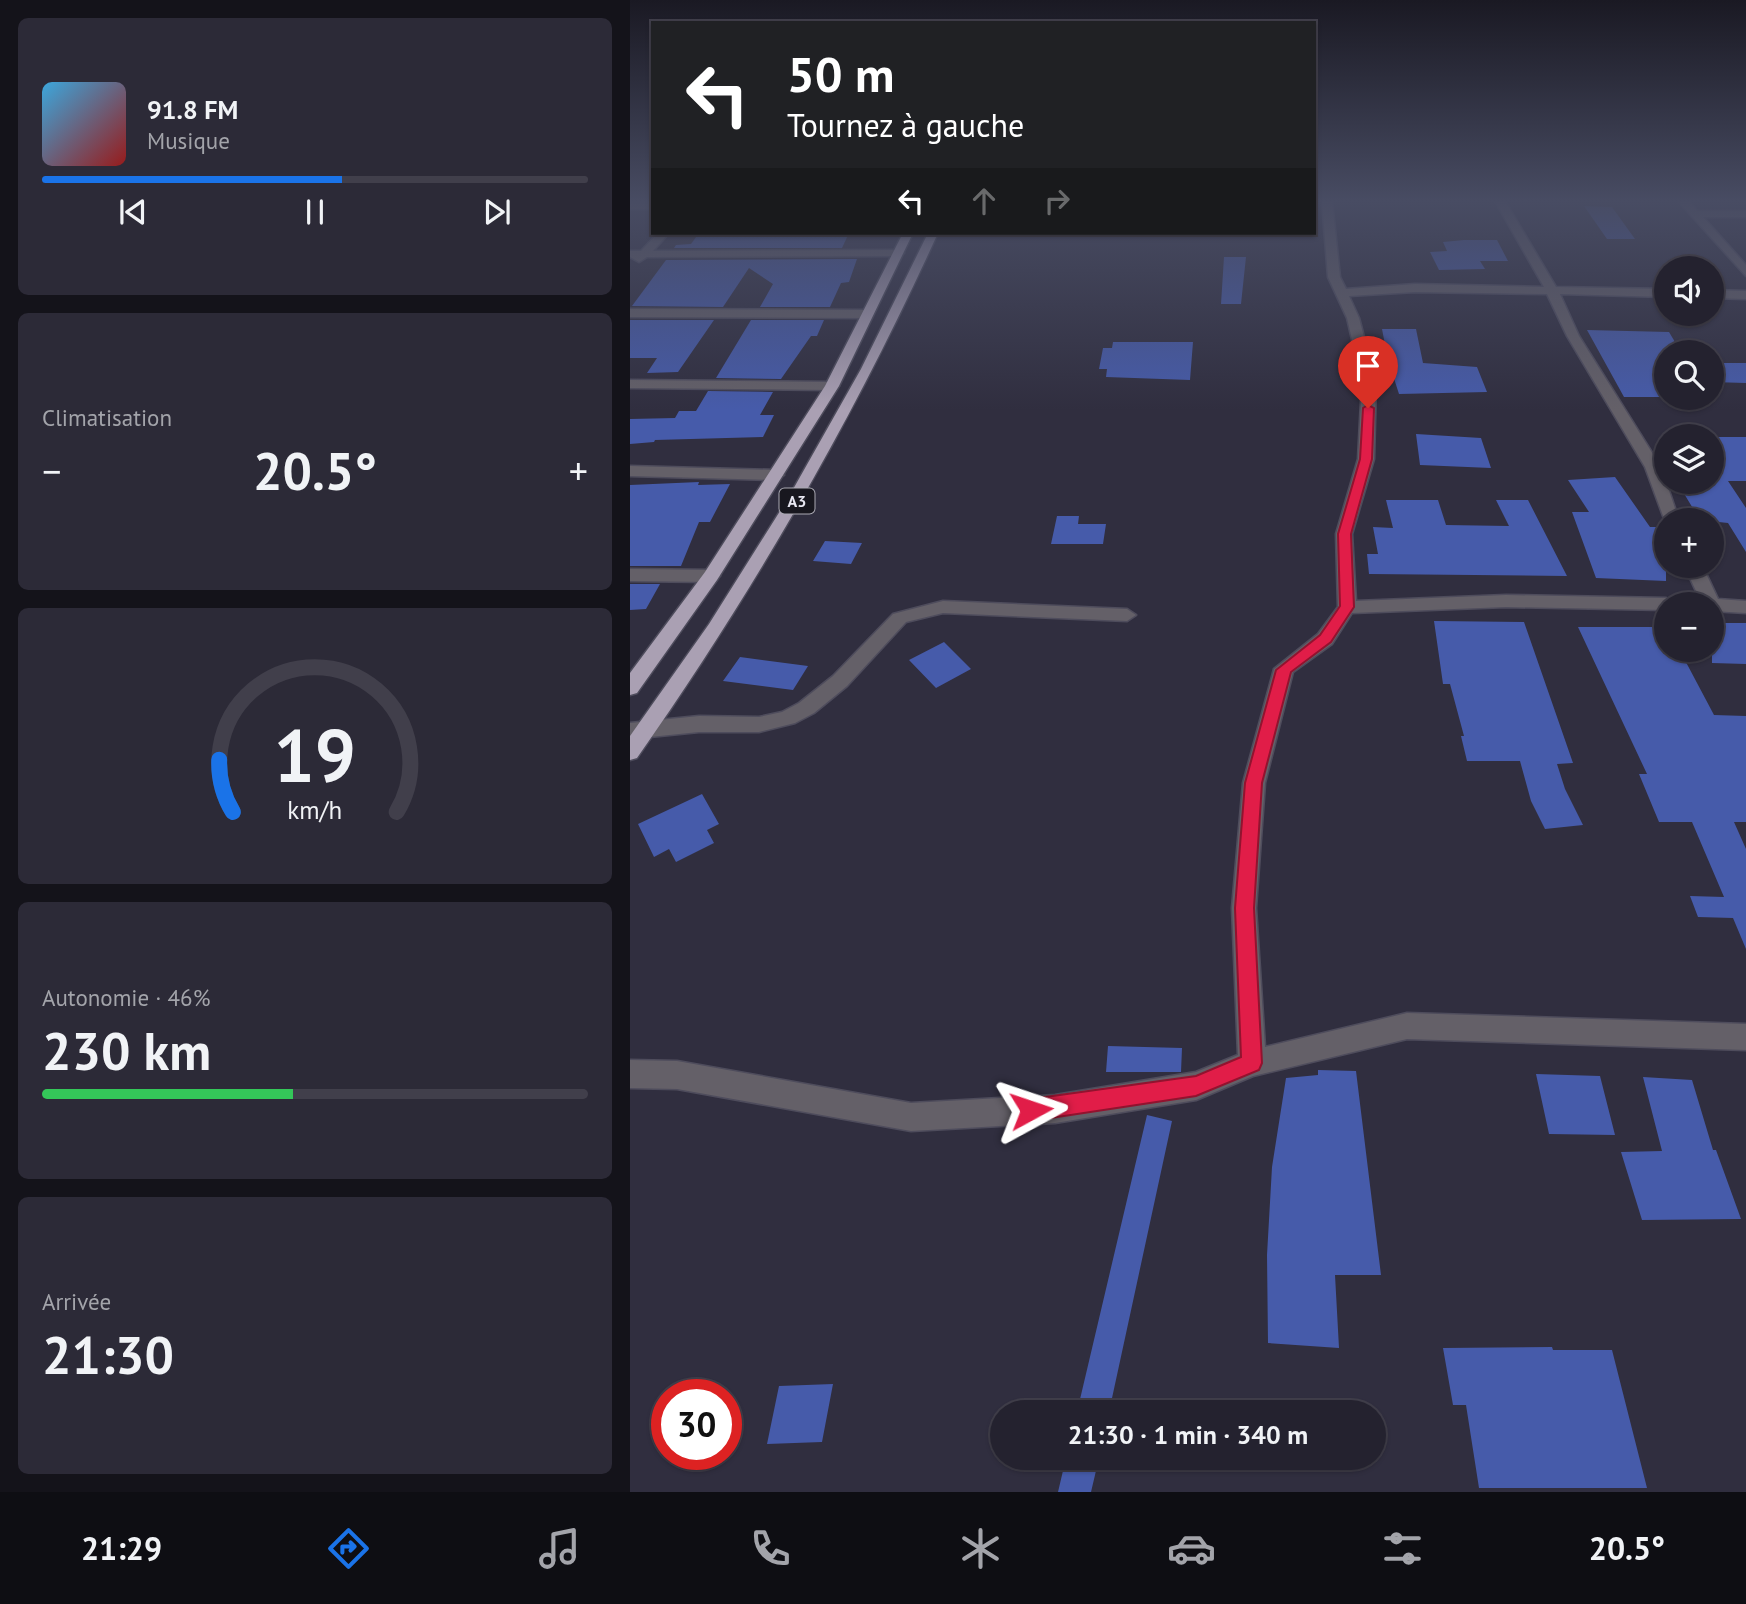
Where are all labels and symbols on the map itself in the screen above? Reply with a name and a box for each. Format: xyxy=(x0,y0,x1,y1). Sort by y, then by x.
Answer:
pin xyxy=(1338,336,1398,408)
road number: A3 xyxy=(780,488,814,514)
position arrow xyxy=(994,1073,1068,1147)
speed limit sign: 30 xyxy=(651,1379,742,1470)

